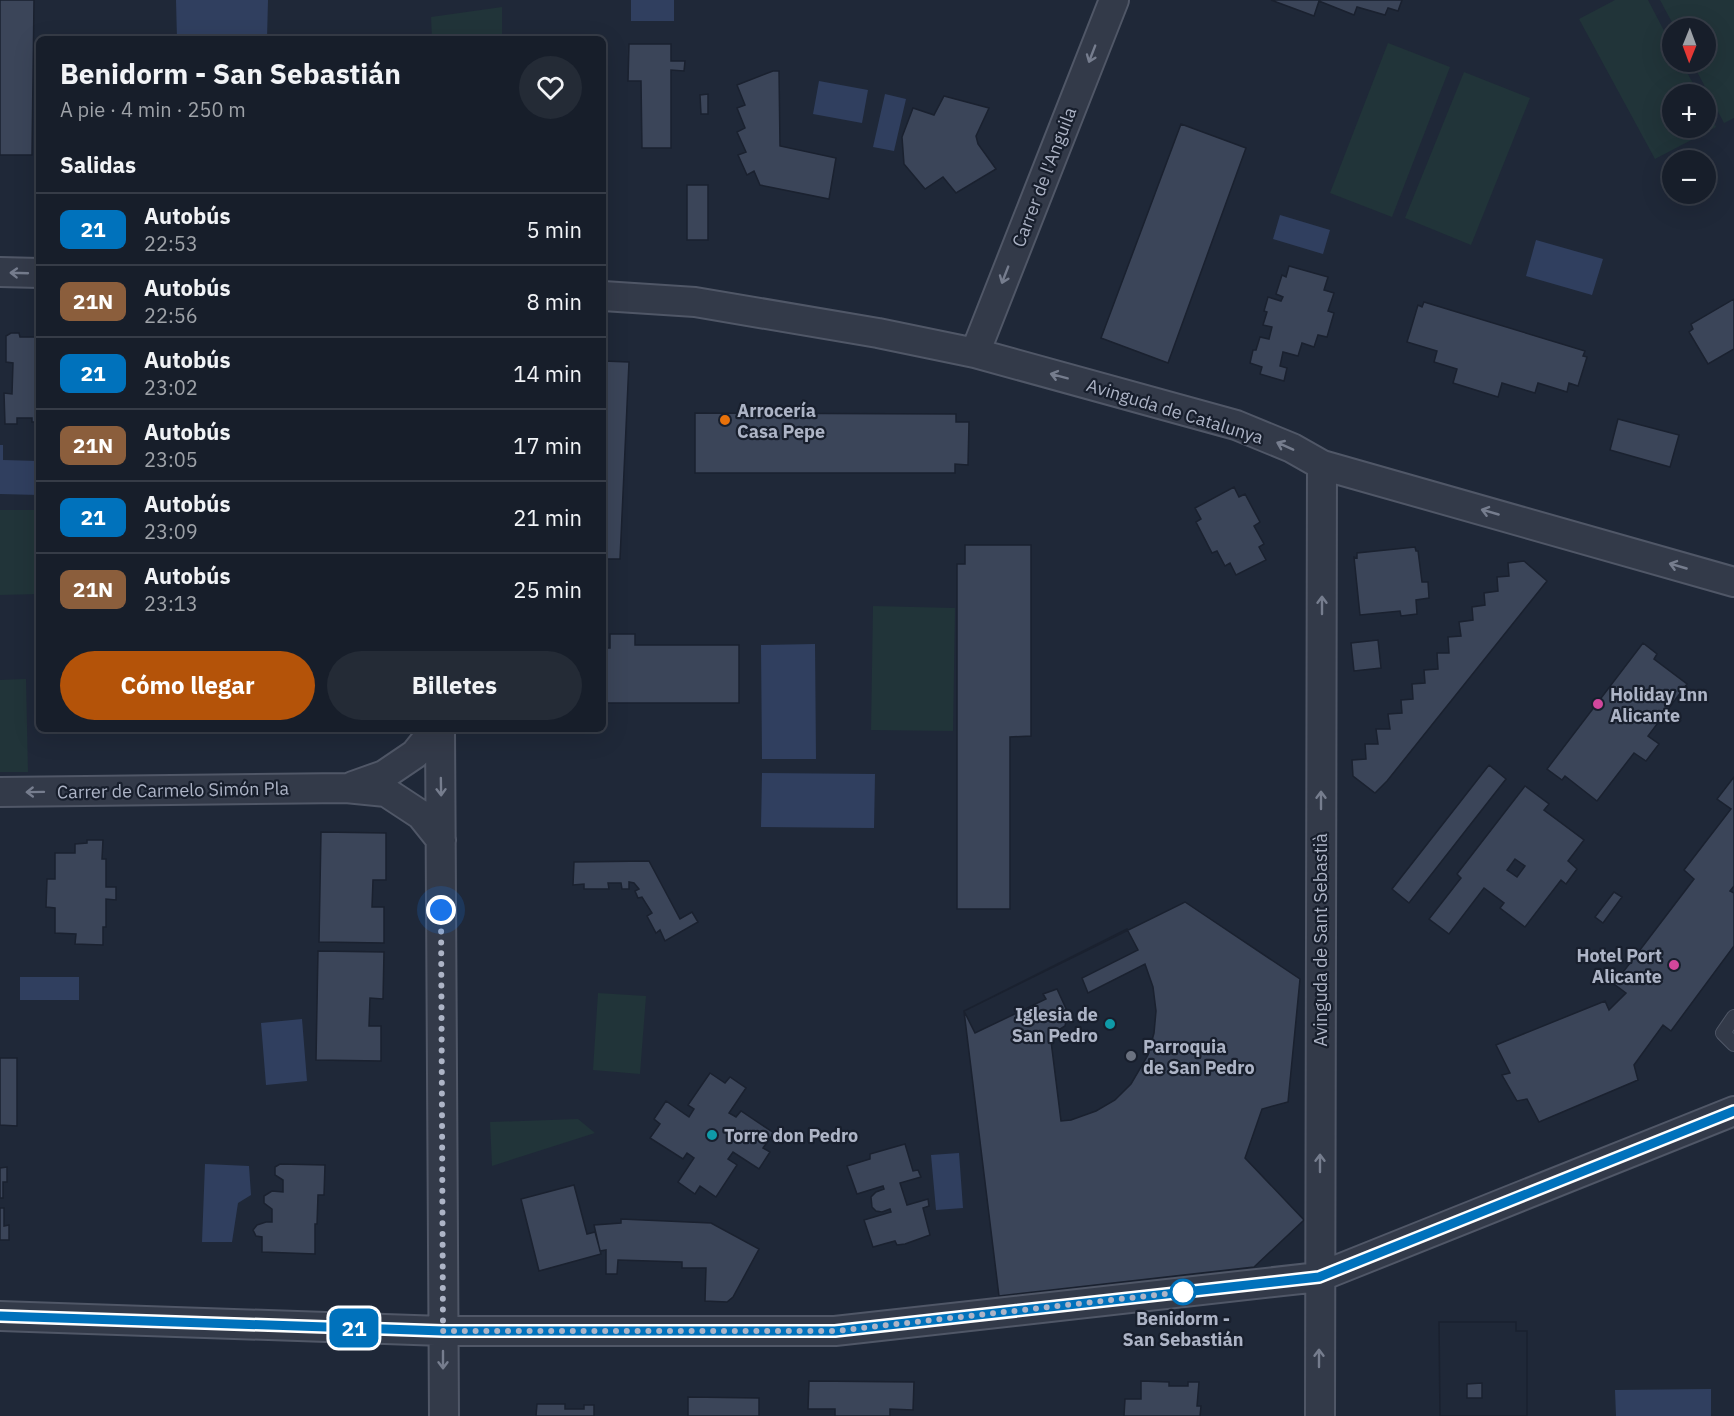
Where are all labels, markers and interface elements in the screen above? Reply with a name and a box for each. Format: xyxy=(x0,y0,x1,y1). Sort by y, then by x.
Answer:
north arrow xyxy=(1662,18,1716,72)
map controls xyxy=(1662,18,1716,204)
one-way arrow xyxy=(1086,45,1097,63)
text: Benidorm - San Sebastián xyxy=(60,55,401,92)
button: heart xyxy=(519,56,582,119)
button: + xyxy=(1662,84,1716,138)
text: A pie · 4 min · 250 m xyxy=(60,96,246,123)
street label: Carrer de l'Anguila xyxy=(1007,103,1081,250)
text: Salidas xyxy=(60,150,136,179)
button: − xyxy=(1662,150,1716,204)
text: Autobús xyxy=(144,201,231,230)
text: 21 xyxy=(80,215,106,243)
text: 5 min xyxy=(526,215,582,244)
text: 22:53 xyxy=(144,230,198,257)
one-way arrow xyxy=(999,265,1010,284)
one-way arrow xyxy=(10,267,30,278)
text: Autobús xyxy=(144,273,231,302)
text: 21N xyxy=(73,287,113,315)
text: 8 min xyxy=(526,287,582,316)
text: 22:56 xyxy=(144,302,198,329)
text: Autobús xyxy=(144,345,231,374)
text: 21 xyxy=(80,359,106,387)
text: 14 min xyxy=(513,359,582,388)
one-way arrow xyxy=(1050,370,1069,382)
street label: Avinguda de Catalunya xyxy=(1084,373,1266,449)
text: 23:02 xyxy=(144,374,198,401)
place label: Arrocería Casa Pepe xyxy=(737,399,825,443)
marker: Arrocería Casa Pepe xyxy=(718,413,732,427)
text: Autobús xyxy=(144,417,231,446)
text: 21N xyxy=(73,431,113,459)
text: 17 min xyxy=(513,431,582,460)
one-way arrow xyxy=(1277,440,1295,451)
text: 23:05 xyxy=(144,446,198,473)
text: Autobús xyxy=(144,489,231,518)
text: 21 xyxy=(80,503,106,531)
text: 21 min xyxy=(513,503,582,532)
one-way arrow xyxy=(1481,506,1500,517)
text: 23:09 xyxy=(144,518,198,545)
one-way arrow xyxy=(1669,559,1688,571)
text: Autobús xyxy=(144,561,231,590)
text: 21N xyxy=(73,575,113,603)
text: 25 min xyxy=(513,575,582,604)
text: 23:13 xyxy=(144,590,198,617)
one-way arrow xyxy=(1316,595,1328,615)
button: Cómo llegar xyxy=(60,651,315,720)
button: Billetes xyxy=(327,651,582,720)
place label: Holiday Inn Alicante xyxy=(1610,683,1708,727)
marker: Holiday Inn Alicante xyxy=(1591,697,1605,711)
street label: Carrer de Carmelo Simón Pla xyxy=(57,776,290,804)
one-way arrow xyxy=(435,777,447,797)
one-way arrow xyxy=(26,786,46,798)
one-way arrow xyxy=(1315,790,1327,810)
street label: Avinguda de Sant Sebastià xyxy=(1309,833,1332,1047)
your location xyxy=(426,895,456,925)
place label: Hotel Port Alicante xyxy=(1576,944,1662,988)
marker: Hotel Port Alicante xyxy=(1667,958,1681,972)
place label: Iglesia de San Pedro xyxy=(1012,1003,1098,1047)
marker: Iglesia de San Pedro xyxy=(1103,1017,1117,1031)
place label: Parroquia de San Pedro xyxy=(1143,1035,1255,1079)
marker: Parroquia de San Pedro xyxy=(1124,1049,1138,1063)
place label: Torre don Pedro xyxy=(724,1124,858,1147)
marker: Torre don Pedro xyxy=(705,1128,719,1142)
one-way arrow xyxy=(1314,1153,1326,1173)
marker: Benidorm - San Sebastián xyxy=(1170,1279,1196,1305)
place label: Benidorm - San Sebastián xyxy=(1123,1307,1243,1351)
line badge: 21 xyxy=(327,1308,381,1348)
text: 21 xyxy=(341,1314,367,1342)
one-way arrow xyxy=(1313,1348,1325,1368)
one-way arrow xyxy=(437,1350,449,1370)

